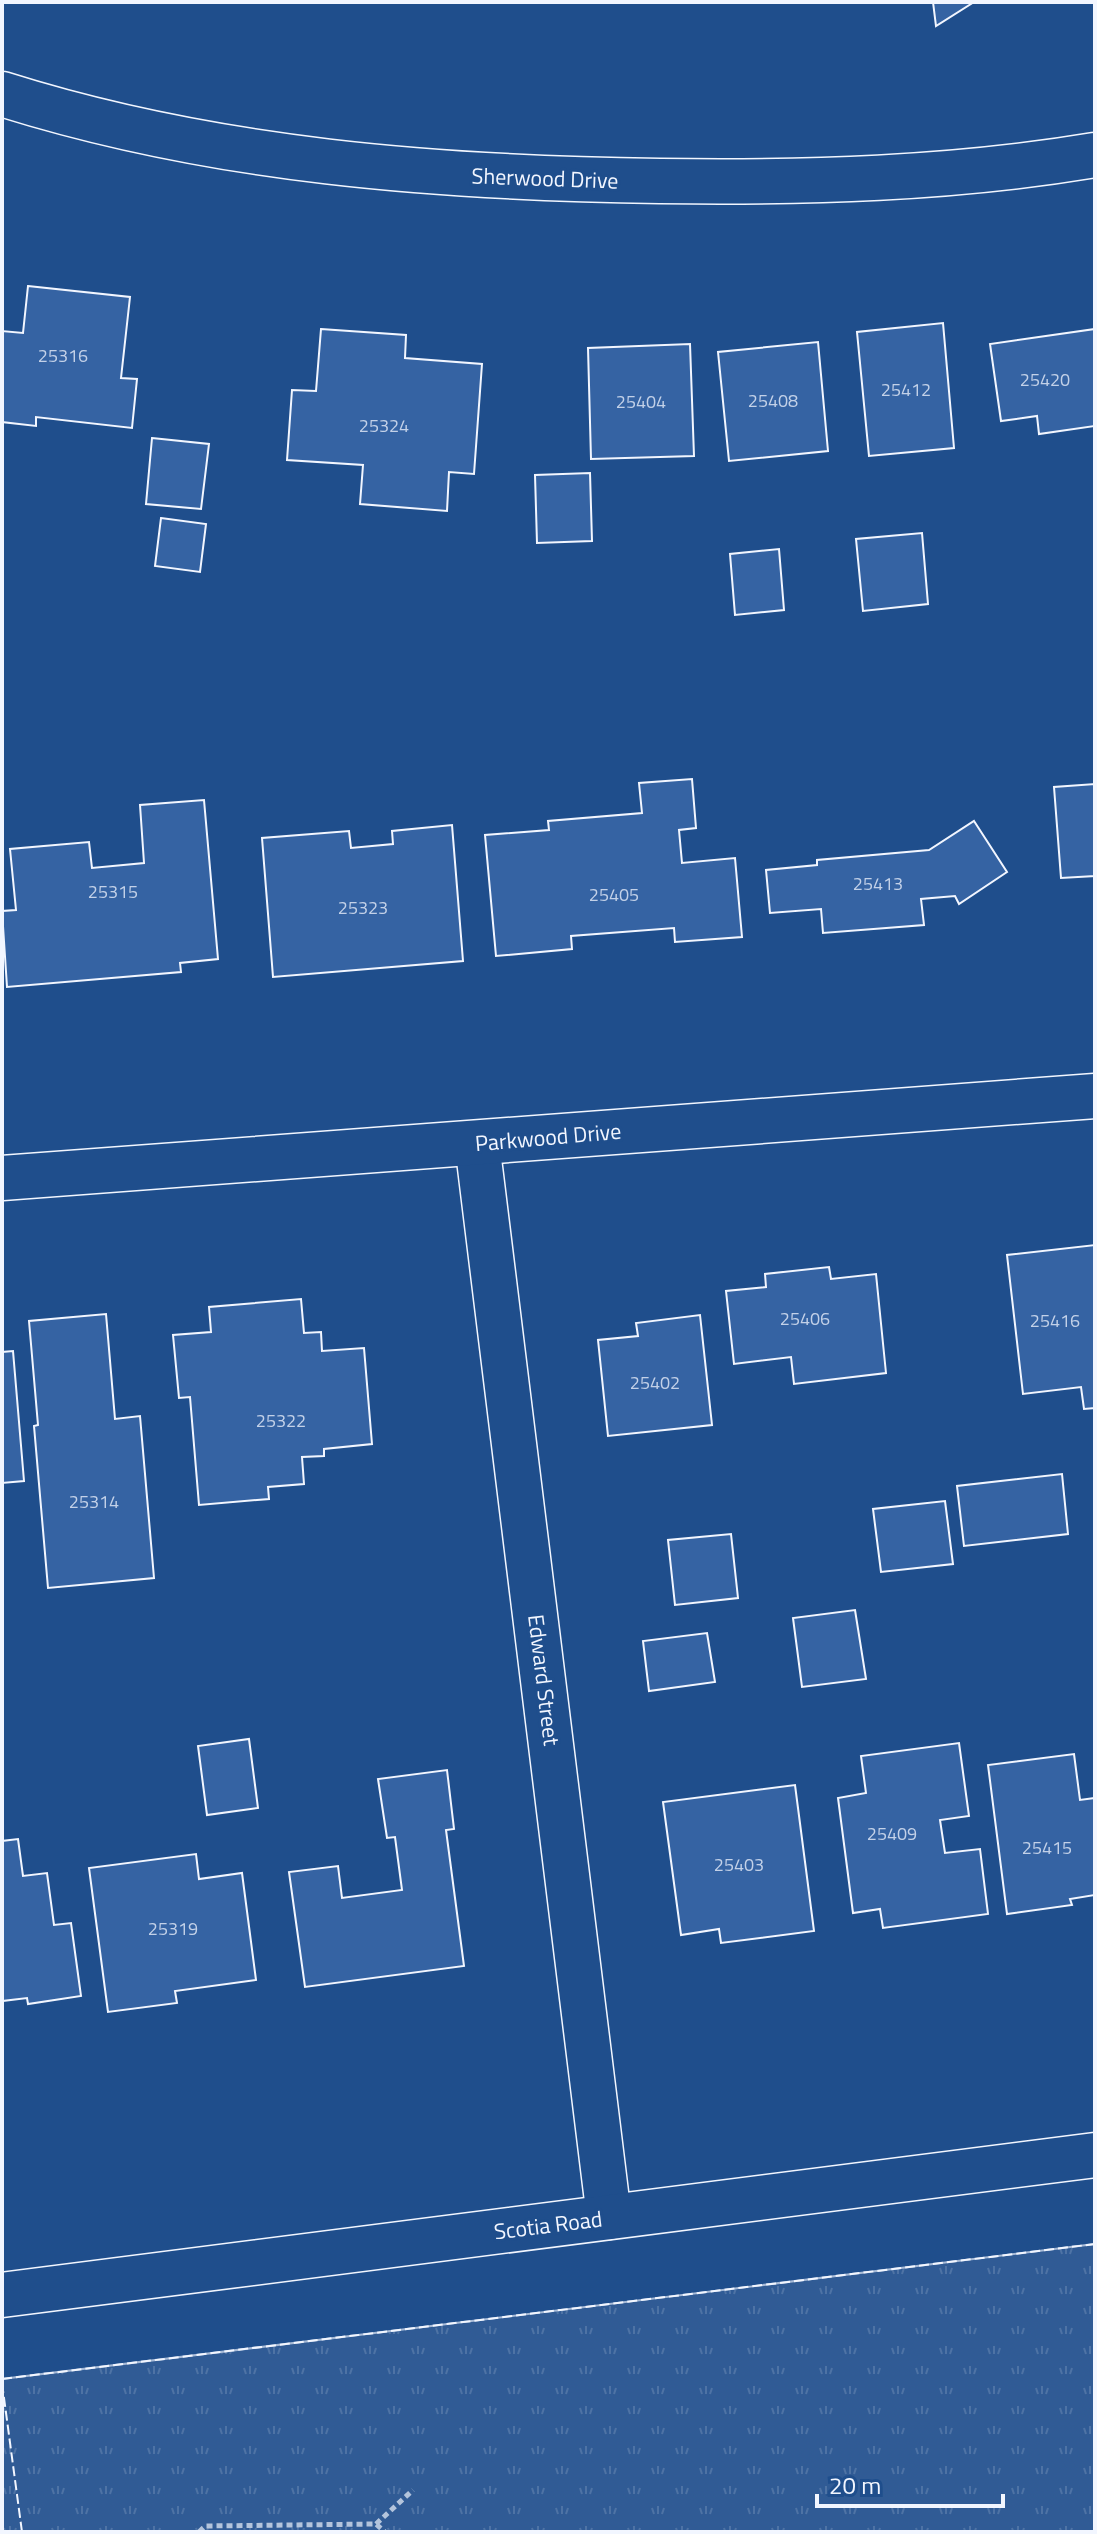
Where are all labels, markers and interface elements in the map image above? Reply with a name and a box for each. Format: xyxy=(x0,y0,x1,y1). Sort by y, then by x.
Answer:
street label: Sherwood Drive xyxy=(471,158,619,198)
house number: 25316 xyxy=(38,342,88,369)
house number: 25420 xyxy=(1020,366,1070,393)
house number: 25412 xyxy=(881,376,931,403)
house number: 25408 xyxy=(748,387,798,414)
house number: 25404 xyxy=(616,388,666,415)
house number: 25324 xyxy=(359,412,409,439)
house number: 25413 xyxy=(853,870,903,897)
house number: 25315 xyxy=(88,878,138,905)
house number: 25405 xyxy=(589,881,639,908)
house number: 25323 xyxy=(338,894,388,921)
street label: Parkwood Drive xyxy=(474,1114,622,1160)
house number: 25406 xyxy=(780,1305,830,1332)
house number: 25416 xyxy=(1030,1307,1080,1334)
house number: 25402 xyxy=(630,1369,680,1396)
house number: 25322 xyxy=(256,1407,306,1434)
house number: 25314 xyxy=(69,1488,119,1515)
street label: Edward Street xyxy=(519,1613,569,1748)
house number: 25409 xyxy=(867,1820,917,1847)
house number: 25415 xyxy=(1022,1834,1072,1861)
house number: 25403 xyxy=(714,1851,764,1878)
house number: 25319 xyxy=(148,1915,198,1942)
street label: Scotia Road xyxy=(492,2201,604,2249)
scale bar xyxy=(817,2458,1003,2508)
text: 20 m xyxy=(829,2467,881,2503)

